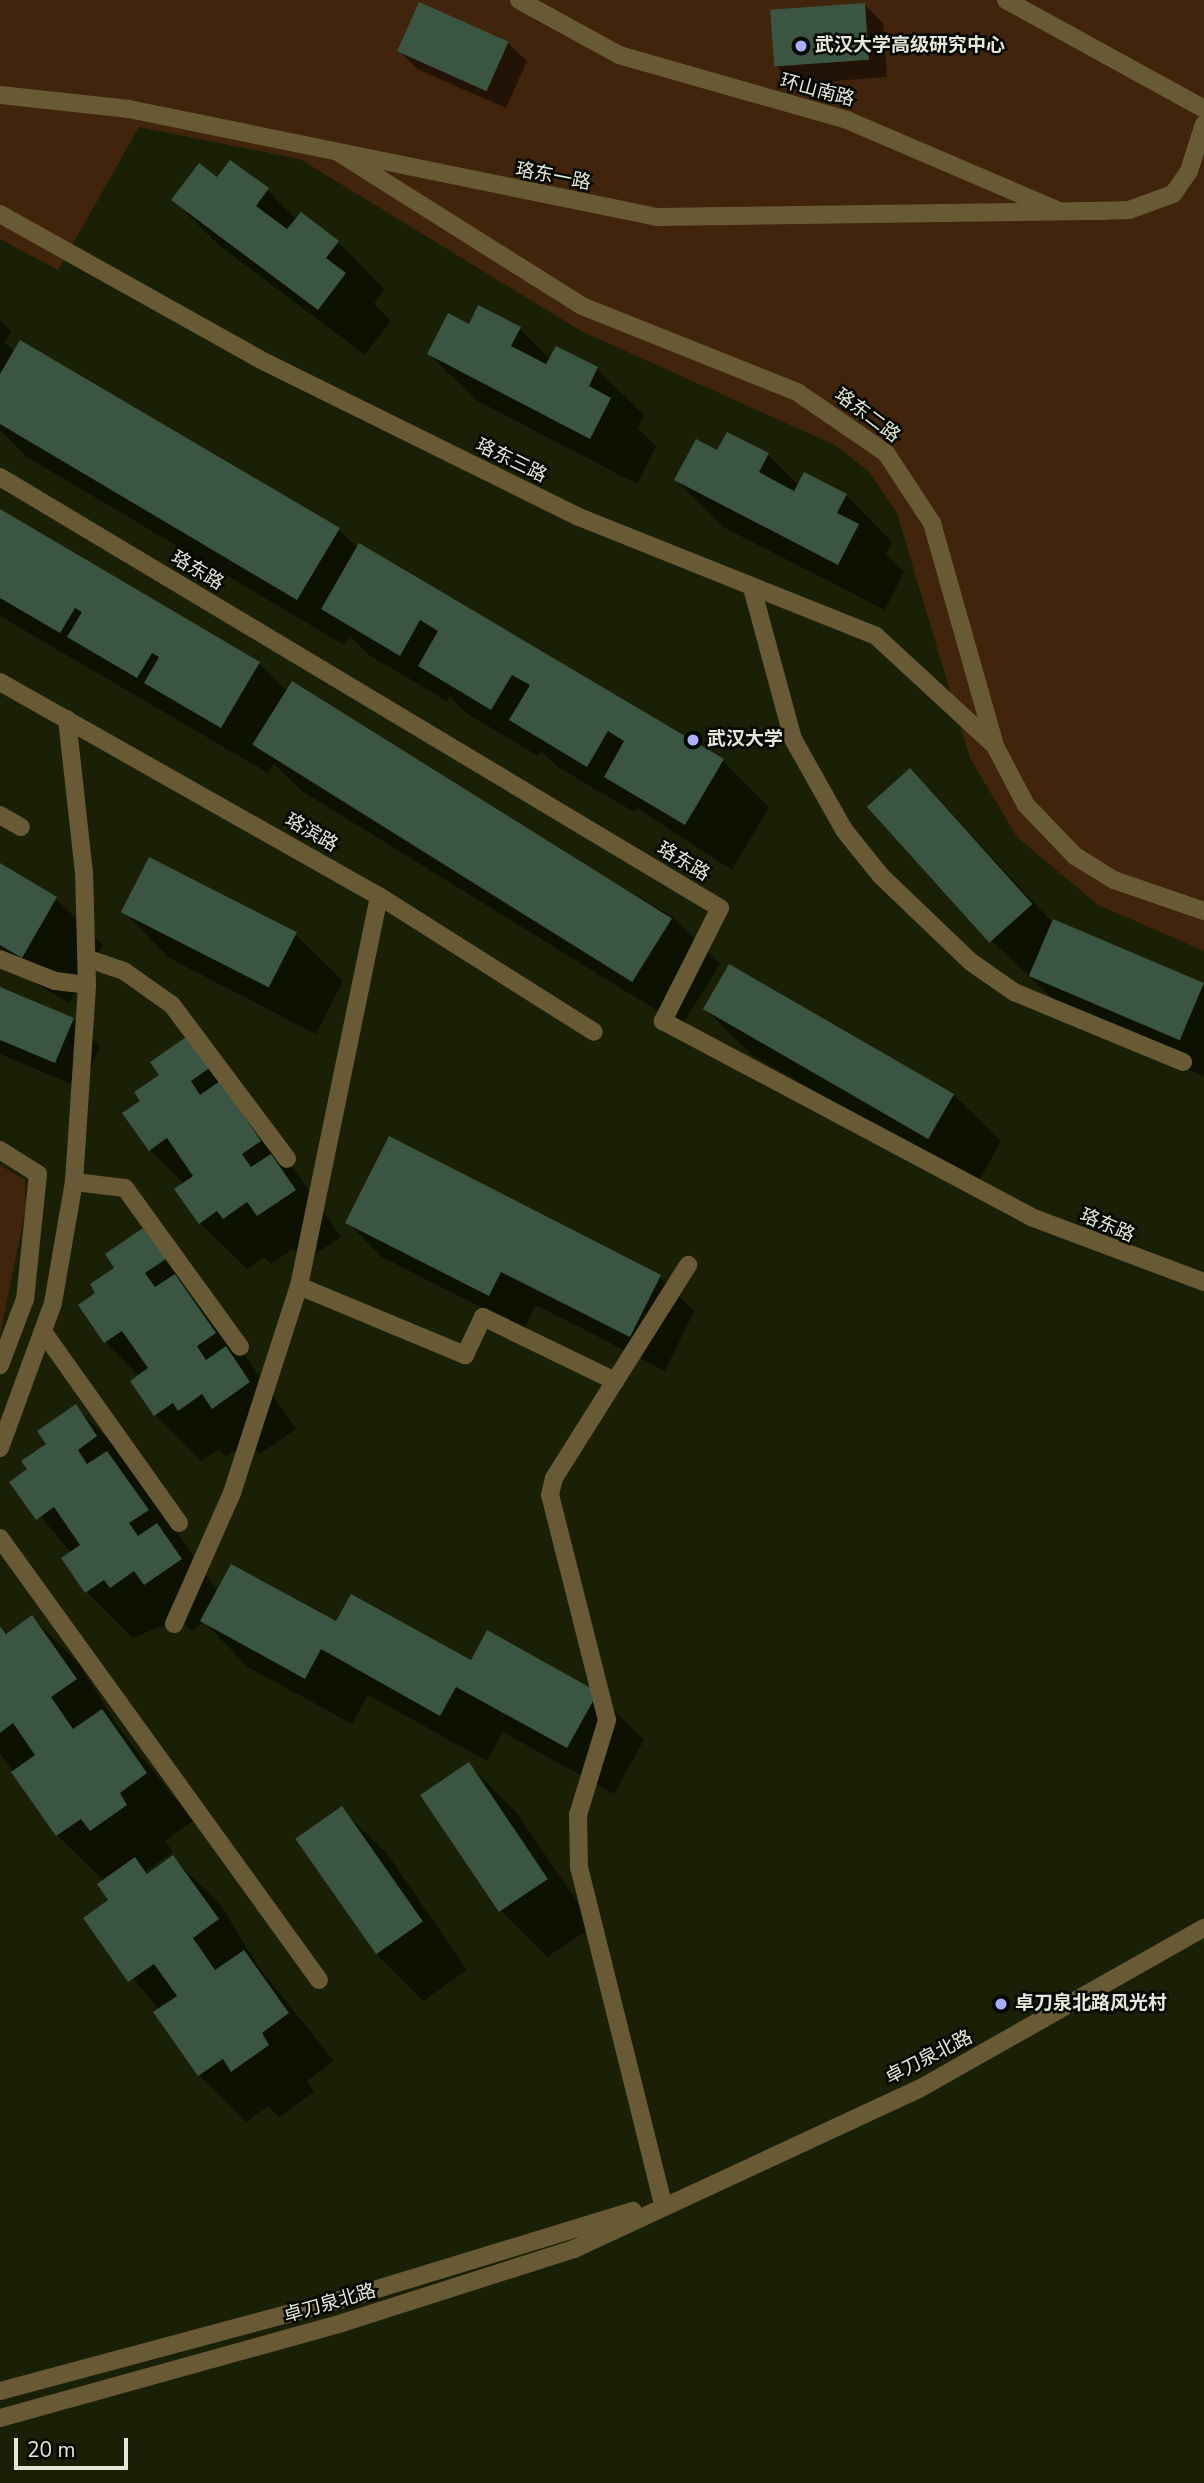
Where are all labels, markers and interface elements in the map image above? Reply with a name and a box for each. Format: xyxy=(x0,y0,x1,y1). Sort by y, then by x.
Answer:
place label: 武汉大学高级研究中心 xyxy=(815,35,1005,57)
marker: 武汉大学高级研究中心 xyxy=(793,38,809,54)
street label: 环山南路 xyxy=(777,70,857,112)
street label: 珞东一路 xyxy=(514,159,592,195)
street label: 珞东二路 xyxy=(830,384,904,448)
street label: 珞东三路 xyxy=(472,434,550,488)
street label: 珞东路 xyxy=(167,547,227,595)
place label: 武汉大学 xyxy=(707,729,783,751)
marker: 武汉大学 xyxy=(685,732,701,748)
street label: 珞滨路 xyxy=(281,809,341,857)
street label: 珞东路 xyxy=(653,838,713,886)
street label: 珞东路 xyxy=(1076,1204,1138,1248)
place label: 卓刀泉北路风光村 xyxy=(1015,1993,1167,2015)
marker: 卓刀泉北路风光村 xyxy=(993,1996,1009,2012)
street label: 卓刀泉北路 xyxy=(882,2026,976,2090)
street label: 卓刀泉北路 xyxy=(281,2280,379,2328)
scale bar xyxy=(18,2424,131,2468)
text: 20 m xyxy=(27,2436,76,2464)

